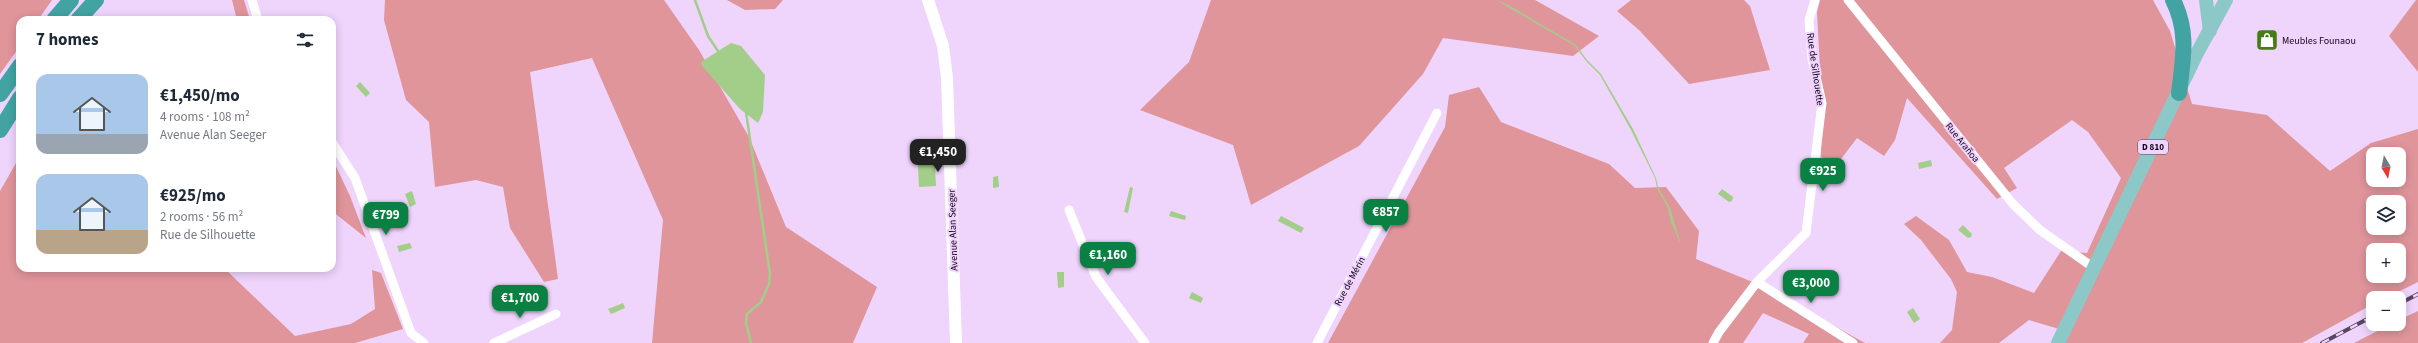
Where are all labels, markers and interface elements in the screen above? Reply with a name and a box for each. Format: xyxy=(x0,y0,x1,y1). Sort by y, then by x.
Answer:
shop icon: Meubles Founaou xyxy=(2254,27,2280,53)
text: 7 homes xyxy=(36,28,98,52)
icon: filters xyxy=(294,29,316,51)
street label: Rue de Silhouette xyxy=(1803,32,1827,107)
place label: Meubles Founaou xyxy=(2282,34,2356,48)
text: €1,450/mo xyxy=(160,84,240,108)
icon: home xyxy=(68,90,116,138)
text: 4 rooms · 108 m² xyxy=(160,108,250,126)
street label: Rue Arañoa xyxy=(1942,120,1983,166)
text: Avenue Alan Seeger xyxy=(160,126,266,144)
pin: €1,450 xyxy=(905,139,971,173)
road number: D 810 xyxy=(2138,140,2168,154)
text: €1,450 xyxy=(919,143,957,161)
north arrow xyxy=(2366,147,2406,187)
map controls xyxy=(2366,147,2406,331)
pin: €925 xyxy=(1799,158,1847,192)
text: €925 xyxy=(1809,162,1837,180)
text: €925/mo xyxy=(160,184,226,208)
street label: Avenue Alan Seeger xyxy=(945,188,961,271)
icon: home xyxy=(68,190,116,238)
button: layers xyxy=(2366,195,2406,235)
pin: €857 xyxy=(1362,199,1410,233)
pin: €799 xyxy=(362,202,410,236)
text: €857 xyxy=(1372,203,1400,221)
text: €799 xyxy=(372,206,400,224)
text: 2 rooms · 56 m² xyxy=(160,208,243,226)
text: Rue de Silhouette xyxy=(160,226,256,244)
pin: €1,160 xyxy=(1075,242,1141,276)
button: + xyxy=(2366,243,2406,283)
text: €1,160 xyxy=(1089,246,1127,264)
street label: Rue de Mérin xyxy=(1331,254,1369,309)
pin: €3,000 xyxy=(1778,270,1844,304)
text: €3,000 xyxy=(1792,274,1830,292)
pin: €1,700 xyxy=(487,285,553,319)
text: €1,700 xyxy=(501,289,539,307)
button: − xyxy=(2366,291,2406,331)

